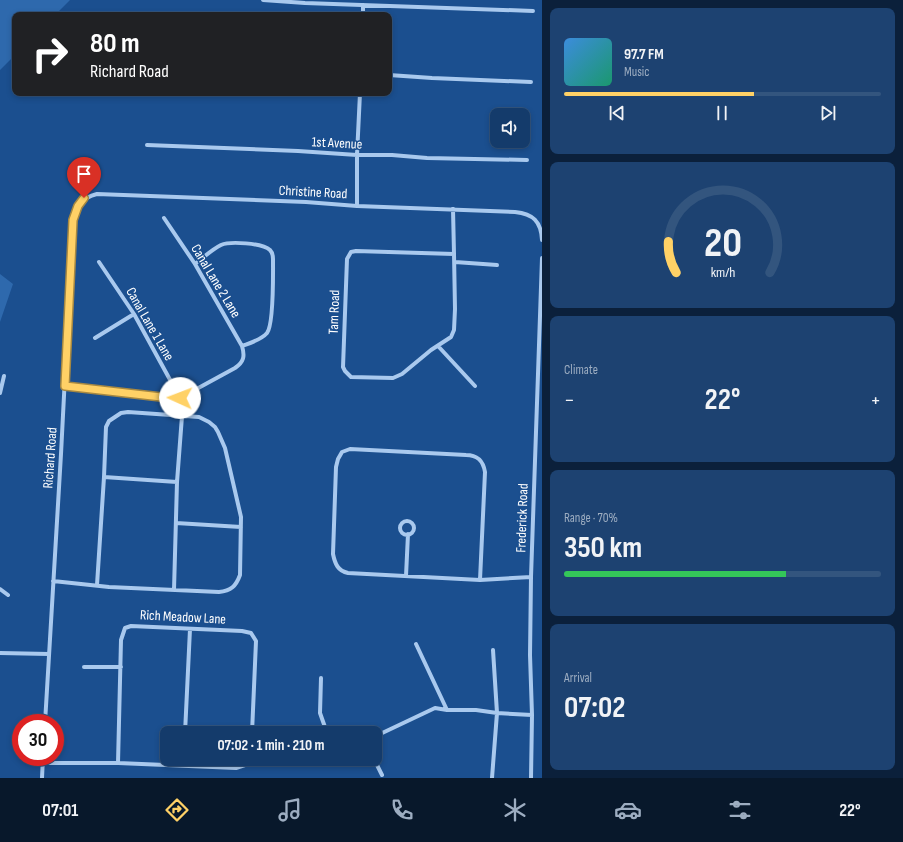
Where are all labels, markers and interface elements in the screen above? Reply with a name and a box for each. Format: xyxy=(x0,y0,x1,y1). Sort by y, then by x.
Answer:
text: 80 m xyxy=(90,27,139,60)
icon: right xyxy=(24,28,76,80)
text: 97.7 FM xyxy=(624,45,664,64)
text: Richard Road xyxy=(90,61,169,82)
text: Music xyxy=(624,64,649,80)
icon: previous xyxy=(606,102,628,124)
icon: pause xyxy=(711,102,733,124)
icon: next xyxy=(817,102,839,124)
map controls xyxy=(490,108,530,148)
button: sound xyxy=(490,108,530,148)
street label: 1st Avenue xyxy=(311,133,363,153)
pin xyxy=(67,157,101,198)
icon: arrive xyxy=(73,163,95,185)
street label: Christine Road xyxy=(278,182,348,202)
text: 20 xyxy=(703,219,742,268)
street label: Canal Lane 2 Lane xyxy=(187,241,245,321)
text: km/h xyxy=(710,264,735,281)
street label: Canal Lane 1 Lane xyxy=(122,284,178,364)
street label: Tam Road xyxy=(325,289,343,335)
text: Climate xyxy=(564,362,598,378)
position arrow xyxy=(159,377,201,419)
text: 22° xyxy=(705,382,740,418)
text: − xyxy=(564,387,575,414)
text: + xyxy=(870,387,881,414)
street label: Richard Road xyxy=(39,427,61,489)
street label: Frederick Road xyxy=(512,483,532,553)
text: Range · 70% xyxy=(564,510,618,526)
text: 350 km xyxy=(564,530,642,566)
street label: Rich Meadow Lane xyxy=(140,606,226,628)
text: Arrival xyxy=(564,670,592,686)
text: 07:02 xyxy=(564,690,625,726)
speed limit sign: 30 xyxy=(12,714,64,766)
text: 07:02 · 1 min · 210 m xyxy=(218,736,324,755)
icon: directions xyxy=(163,796,191,824)
icon: music xyxy=(276,796,304,824)
icon: phone xyxy=(388,796,416,824)
icon: climate xyxy=(501,796,529,824)
icon: car xyxy=(614,796,642,824)
icon: filters xyxy=(726,796,754,824)
text: 07:01 xyxy=(42,800,78,821)
text: 22° xyxy=(839,800,861,821)

